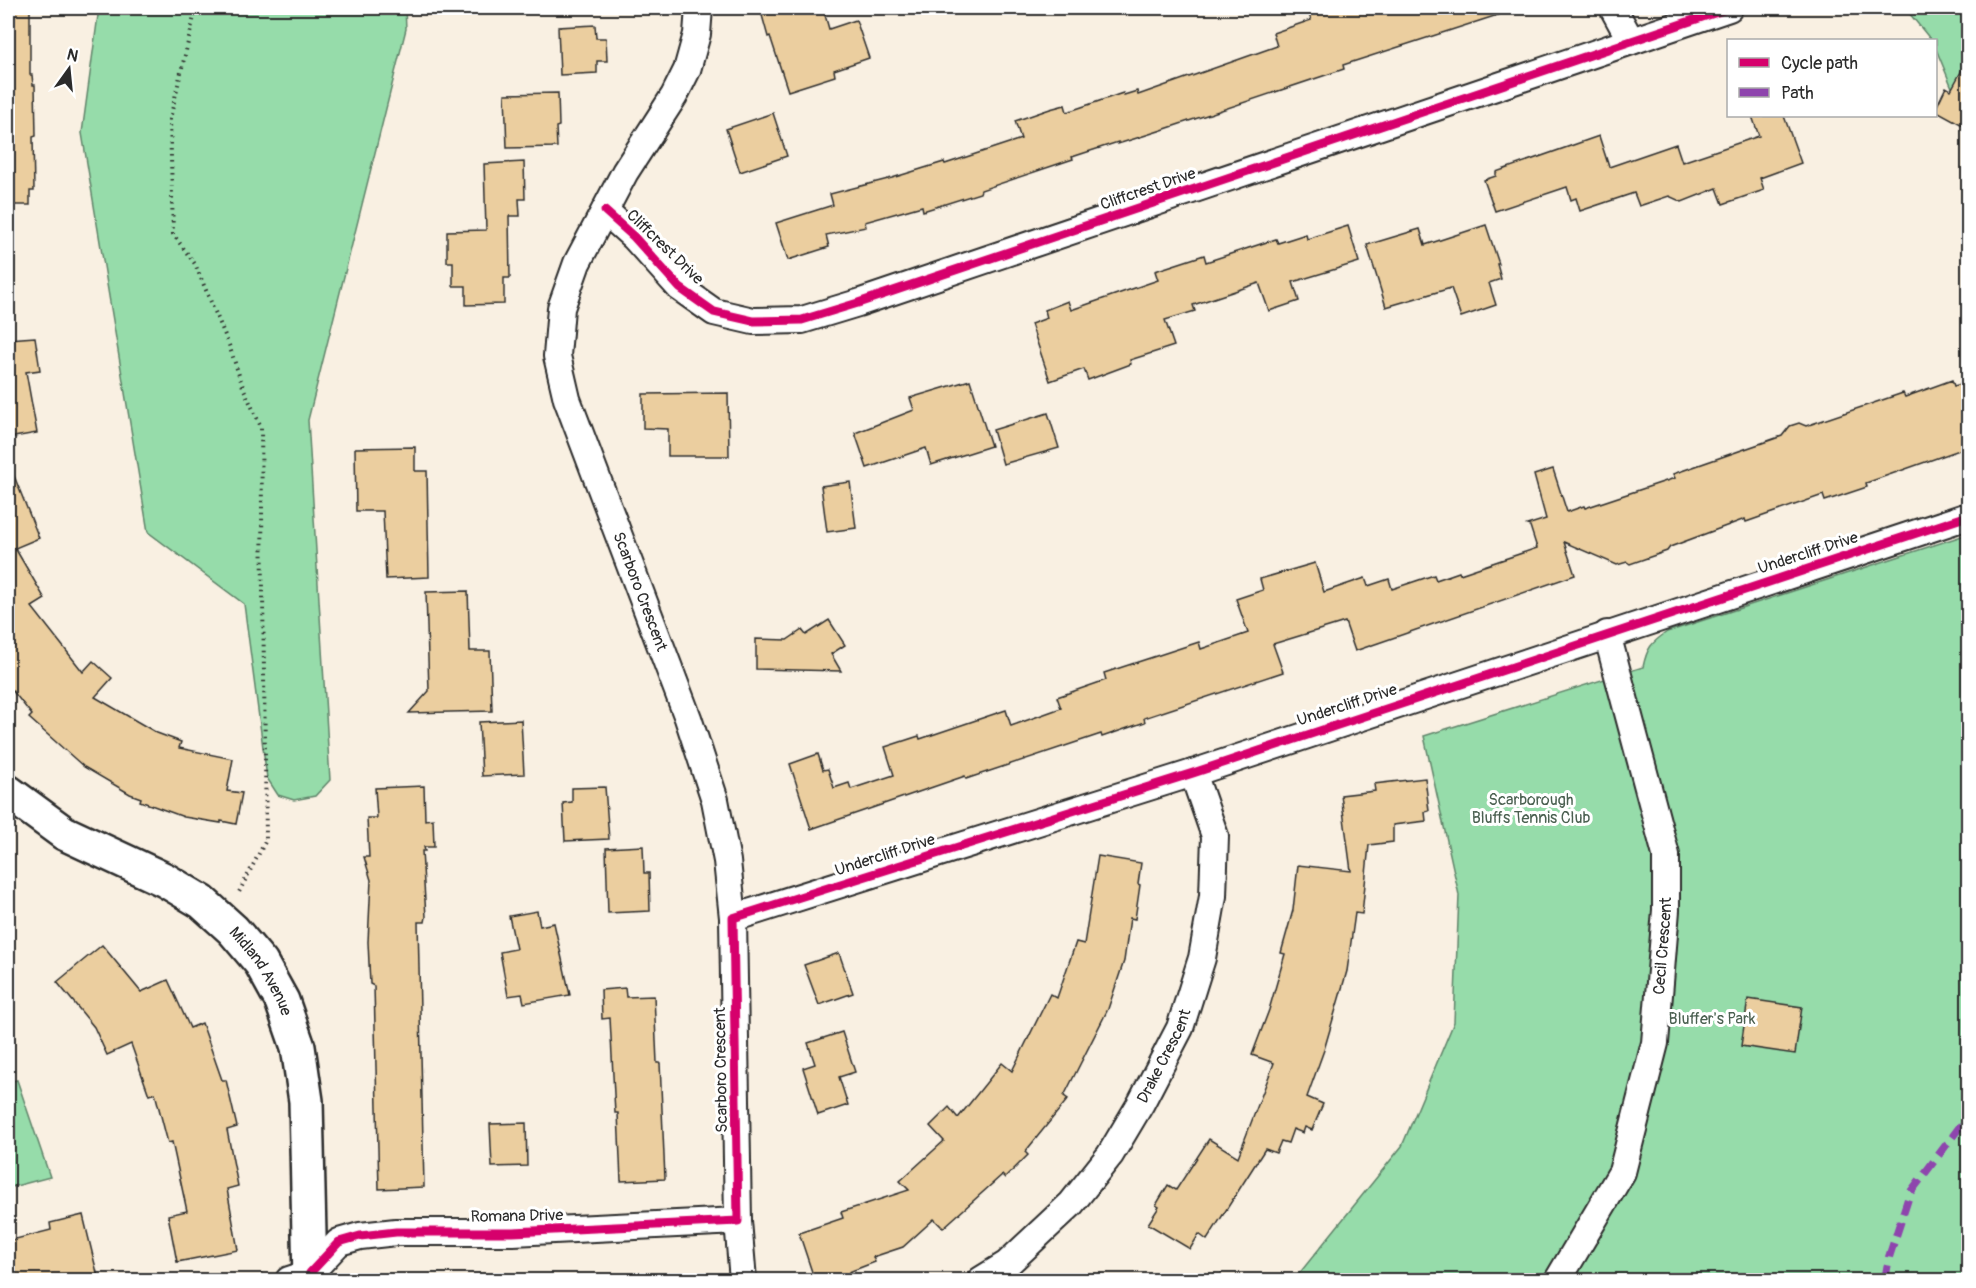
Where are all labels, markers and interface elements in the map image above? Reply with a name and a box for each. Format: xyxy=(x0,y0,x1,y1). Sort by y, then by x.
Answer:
north arrow xyxy=(39,39,99,99)
legend xyxy=(1727,39,1937,117)
text: N xyxy=(65,44,81,67)
text: Cycle path xyxy=(1781,52,1858,75)
text: Path xyxy=(1781,82,1814,105)
street label: Cliffcrest Drive xyxy=(1098,163,1198,215)
street label: Cliffcrest Drive xyxy=(622,205,708,289)
street label: Undercliff Drive xyxy=(1755,527,1861,579)
street label: Scarboro Crescent xyxy=(608,529,672,655)
street label: Undercliff Drive xyxy=(1294,679,1400,731)
park label: Scarborough Bluffs Tennis Club xyxy=(1472,790,1590,828)
street label: Undercliff Drive xyxy=(832,829,938,881)
street label: Cecil Crescent xyxy=(1649,897,1676,995)
street label: Midland Avenue xyxy=(225,923,296,1019)
street label: Scarboro Crescent xyxy=(710,1006,732,1133)
street label: Drake Crescent xyxy=(1133,1006,1196,1107)
park label: Bluffer's Park xyxy=(1669,1009,1756,1029)
street label: Romana Drive xyxy=(470,1205,564,1227)

